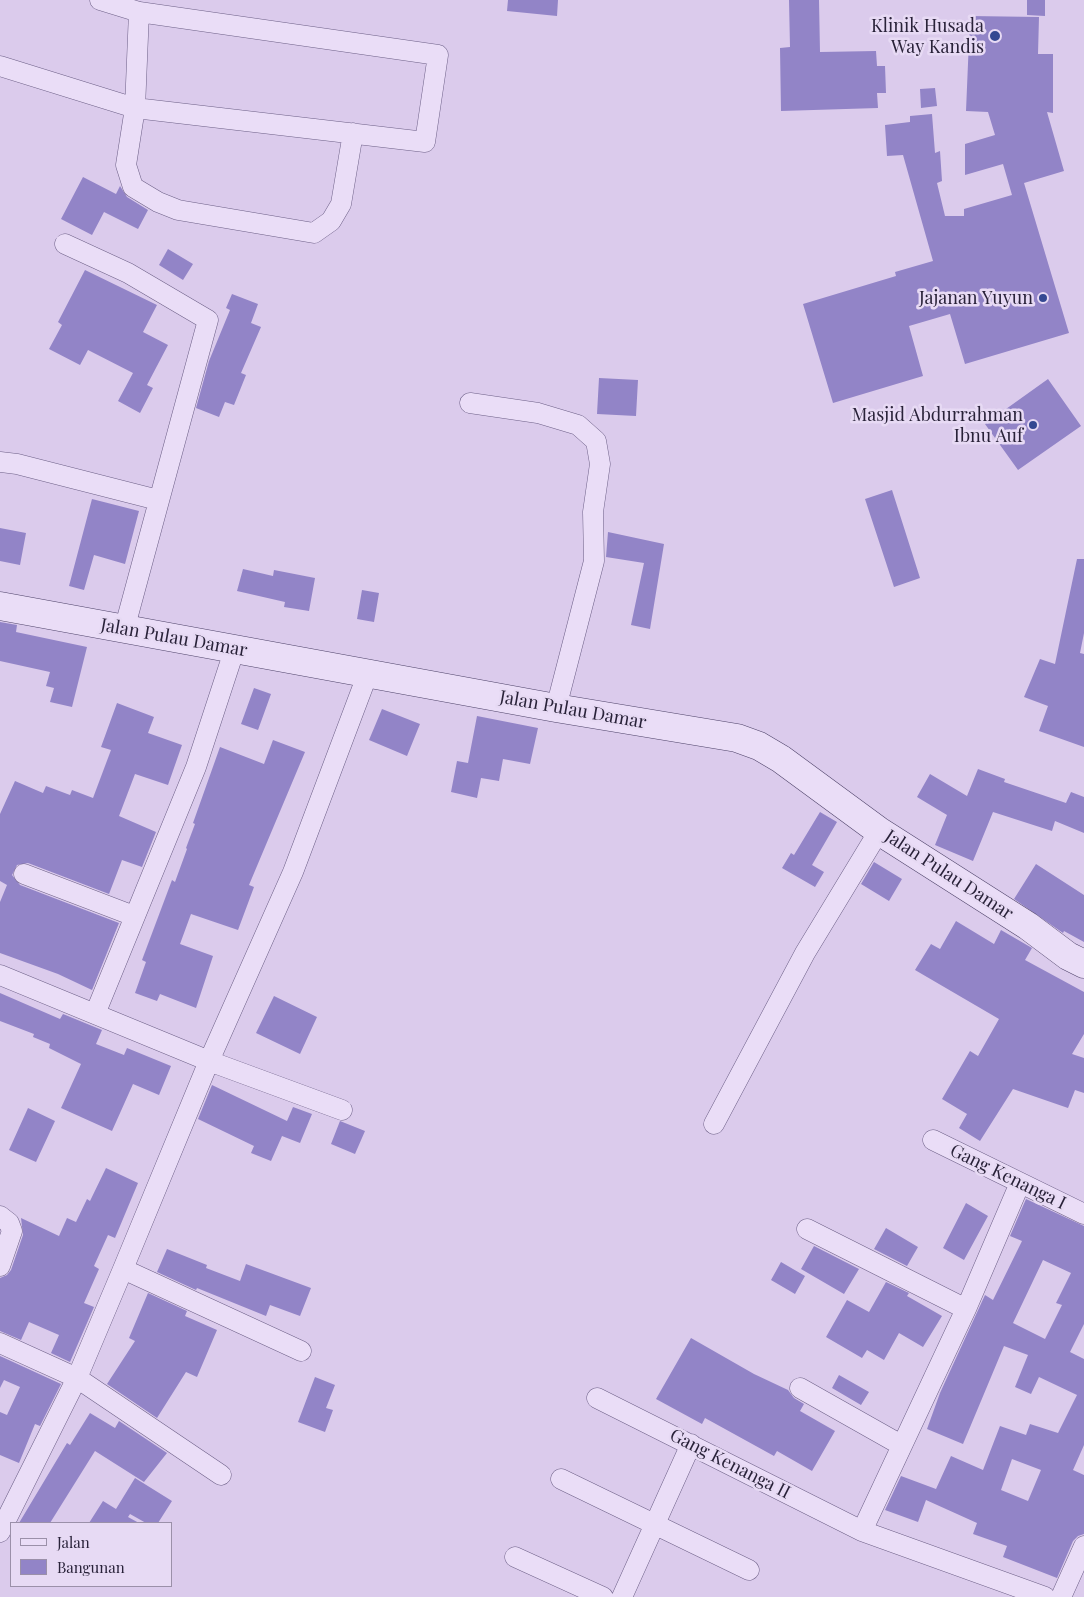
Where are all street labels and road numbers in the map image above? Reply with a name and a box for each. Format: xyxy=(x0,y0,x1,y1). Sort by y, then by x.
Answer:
street label: Jalan Pulau Damar xyxy=(99,614,249,662)
street label: Jalan Pulau Damar xyxy=(498,686,648,734)
street label: Jalan Pulau Damar xyxy=(881,825,1017,925)
street label: Gang Kenanga I xyxy=(947,1140,1069,1214)
street label: Gang Kenanga II xyxy=(666,1424,794,1504)

